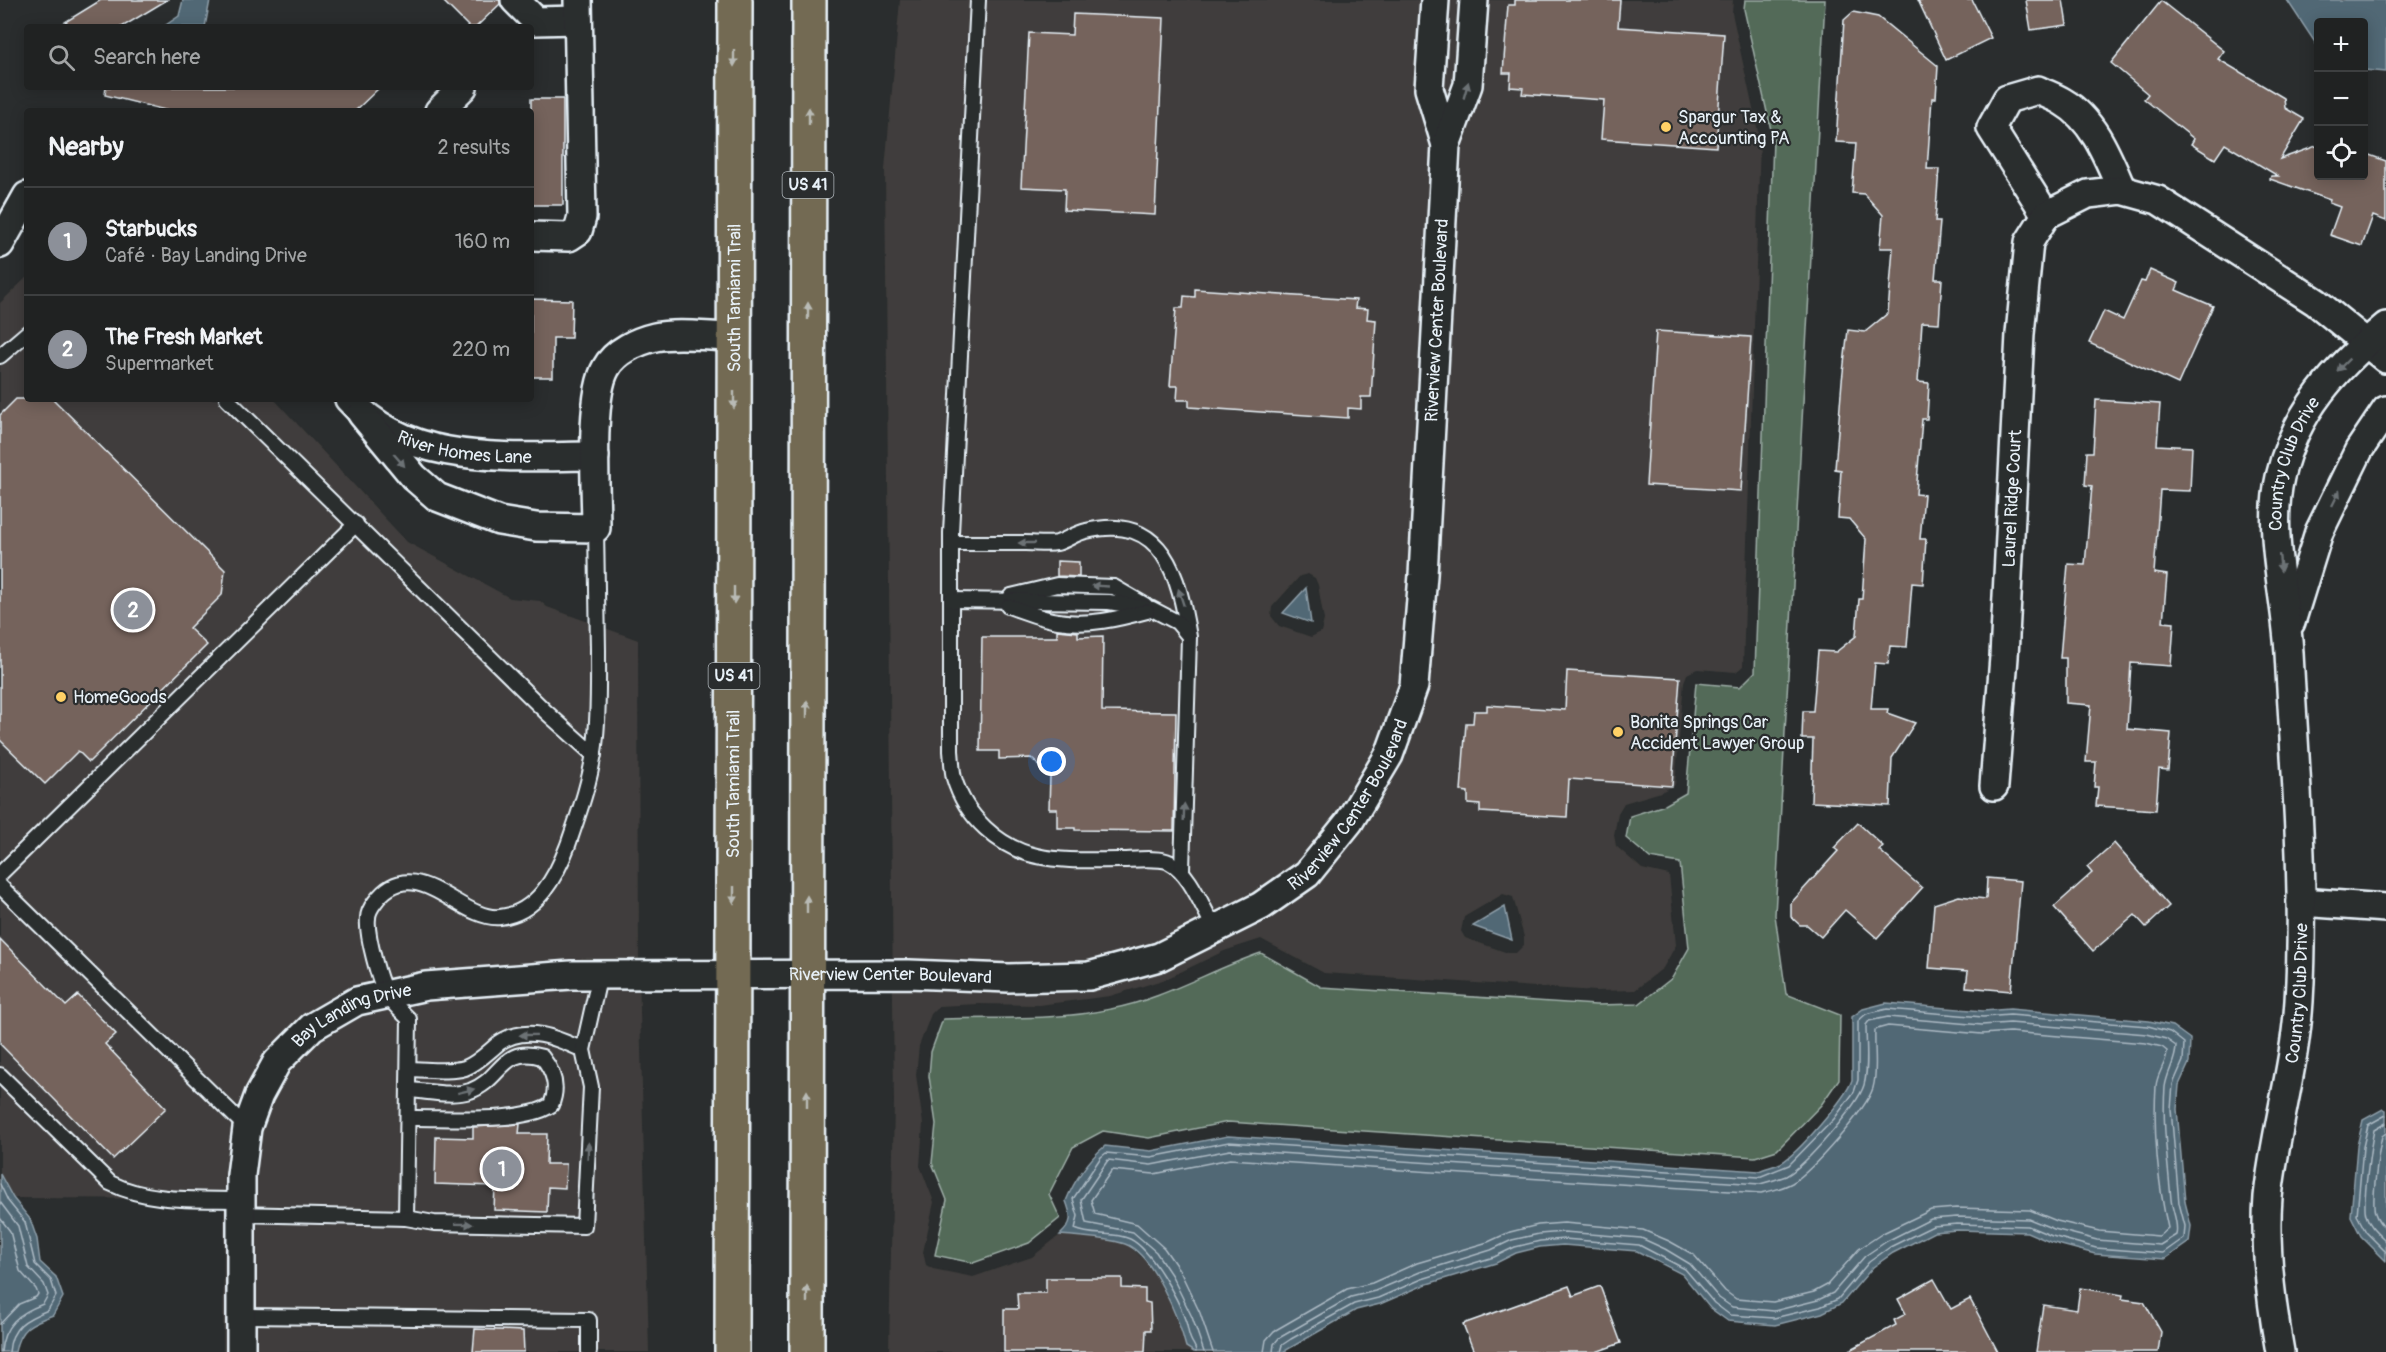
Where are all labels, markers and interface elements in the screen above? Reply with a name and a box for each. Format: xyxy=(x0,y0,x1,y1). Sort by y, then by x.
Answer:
map controls xyxy=(2314,18,2368,180)
button: + xyxy=(2314,18,2368,72)
search box xyxy=(24,24,534,90)
icon: search xyxy=(45,41,78,74)
text: Search here xyxy=(93,43,200,71)
one-way arrow xyxy=(729,49,739,68)
button: − xyxy=(2314,72,2368,126)
one-way arrow xyxy=(1462,81,1471,99)
place label: Spargur Tax & Accounting PA xyxy=(1678,106,1790,150)
one-way arrow xyxy=(804,107,814,126)
marker: Spargur Tax & Accounting PA xyxy=(1659,120,1673,134)
button: locate xyxy=(2314,126,2368,180)
text: Nearby xyxy=(48,131,124,163)
text: 2 results xyxy=(438,135,510,160)
road number: US 41 xyxy=(782,172,834,198)
text: Starbucks xyxy=(105,215,197,243)
street label: Riverview Center Boulevard xyxy=(1420,218,1454,423)
street label: South Tamiami Trail xyxy=(723,224,746,372)
text: 1 xyxy=(64,229,71,254)
text: 160 m xyxy=(455,229,510,254)
text: Café · Bay Landing Drive xyxy=(105,243,307,268)
one-way arrow xyxy=(803,302,813,321)
text: The Fresh Market xyxy=(105,323,262,351)
text: 2 xyxy=(62,337,73,362)
text: 220 m xyxy=(452,337,510,362)
text: Supermarket xyxy=(105,351,214,376)
one-way arrow xyxy=(2336,358,2350,372)
one-way arrow xyxy=(729,391,739,410)
street label: Country Club Drive xyxy=(2264,392,2325,531)
street label: River Homes Lane xyxy=(394,425,532,468)
street label: Laurel Ridge Court xyxy=(1997,428,2027,568)
one-way arrow xyxy=(393,452,406,467)
one-way arrow xyxy=(2331,489,2340,506)
one-way arrow xyxy=(1017,538,1036,548)
one-way arrow xyxy=(2275,553,2285,572)
one-way arrow xyxy=(1090,581,1109,590)
one-way arrow xyxy=(729,586,739,605)
pin: 2 xyxy=(114,588,152,632)
one-way arrow xyxy=(1176,588,1185,606)
road number: US 41 xyxy=(708,663,760,689)
place label: HomeGoods xyxy=(73,686,167,709)
marker: HomeGoods xyxy=(54,690,68,704)
one-way arrow xyxy=(802,699,812,718)
street label: South Tamiami Trail xyxy=(722,710,745,858)
place label: Bonita Springs Car Accident Lawyer Group xyxy=(1630,711,1804,755)
street label: Riverview Center Boulevard xyxy=(1283,716,1413,895)
marker: Bonita Springs Car Accident Lawyer Group xyxy=(1611,725,1625,739)
your location xyxy=(1037,747,1066,776)
one-way arrow xyxy=(1179,802,1189,821)
one-way arrow xyxy=(729,886,739,905)
one-way arrow xyxy=(802,894,812,913)
street label: Country Club Drive xyxy=(2280,923,2313,1065)
street label: Riverview Center Boulevard xyxy=(789,962,993,989)
street label: Bay Landing Drive xyxy=(287,978,414,1052)
one-way arrow xyxy=(518,1030,537,1039)
one-way arrow xyxy=(457,1085,475,1095)
one-way arrow xyxy=(802,1089,812,1108)
one-way arrow xyxy=(584,1142,593,1161)
pin: 1 xyxy=(482,1146,522,1192)
one-way arrow xyxy=(455,1219,474,1229)
one-way arrow xyxy=(802,1284,812,1303)

